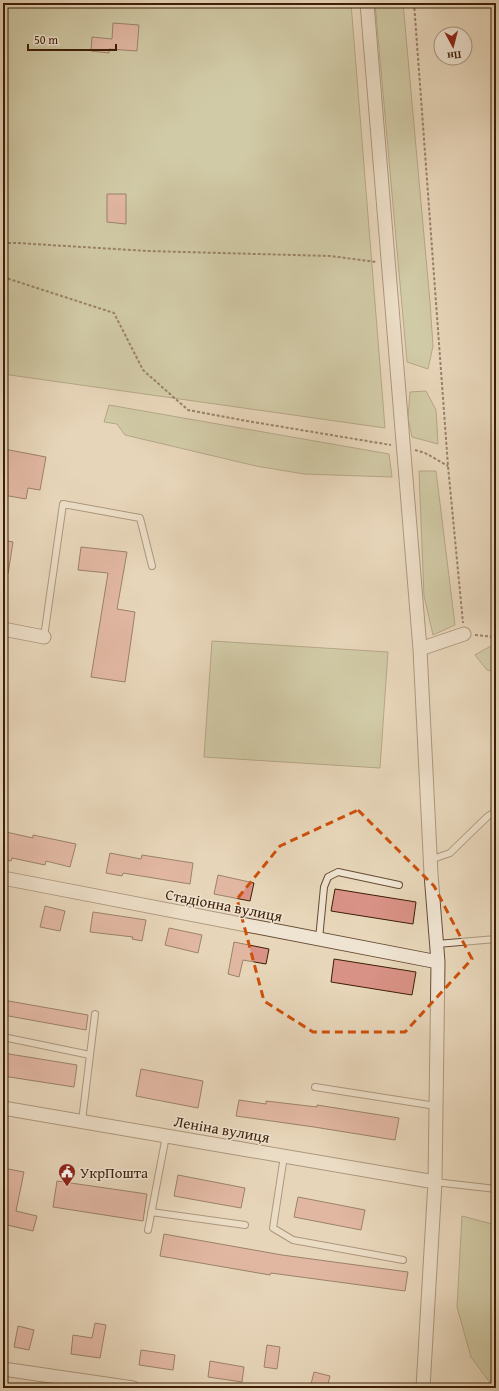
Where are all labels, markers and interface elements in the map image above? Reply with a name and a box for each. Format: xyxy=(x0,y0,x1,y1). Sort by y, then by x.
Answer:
scale bar xyxy=(28,26,116,52)
north arrow xyxy=(433,26,473,66)
text: 50 m xyxy=(34,31,58,48)
text: Пн xyxy=(446,47,462,65)
street label: Стадіонна вулиця xyxy=(164,883,285,927)
street label: Леніна вулиця xyxy=(172,1110,272,1148)
public building icon: УкрПошта xyxy=(57,1162,77,1187)
place label: УкрПошта xyxy=(80,1162,149,1183)

